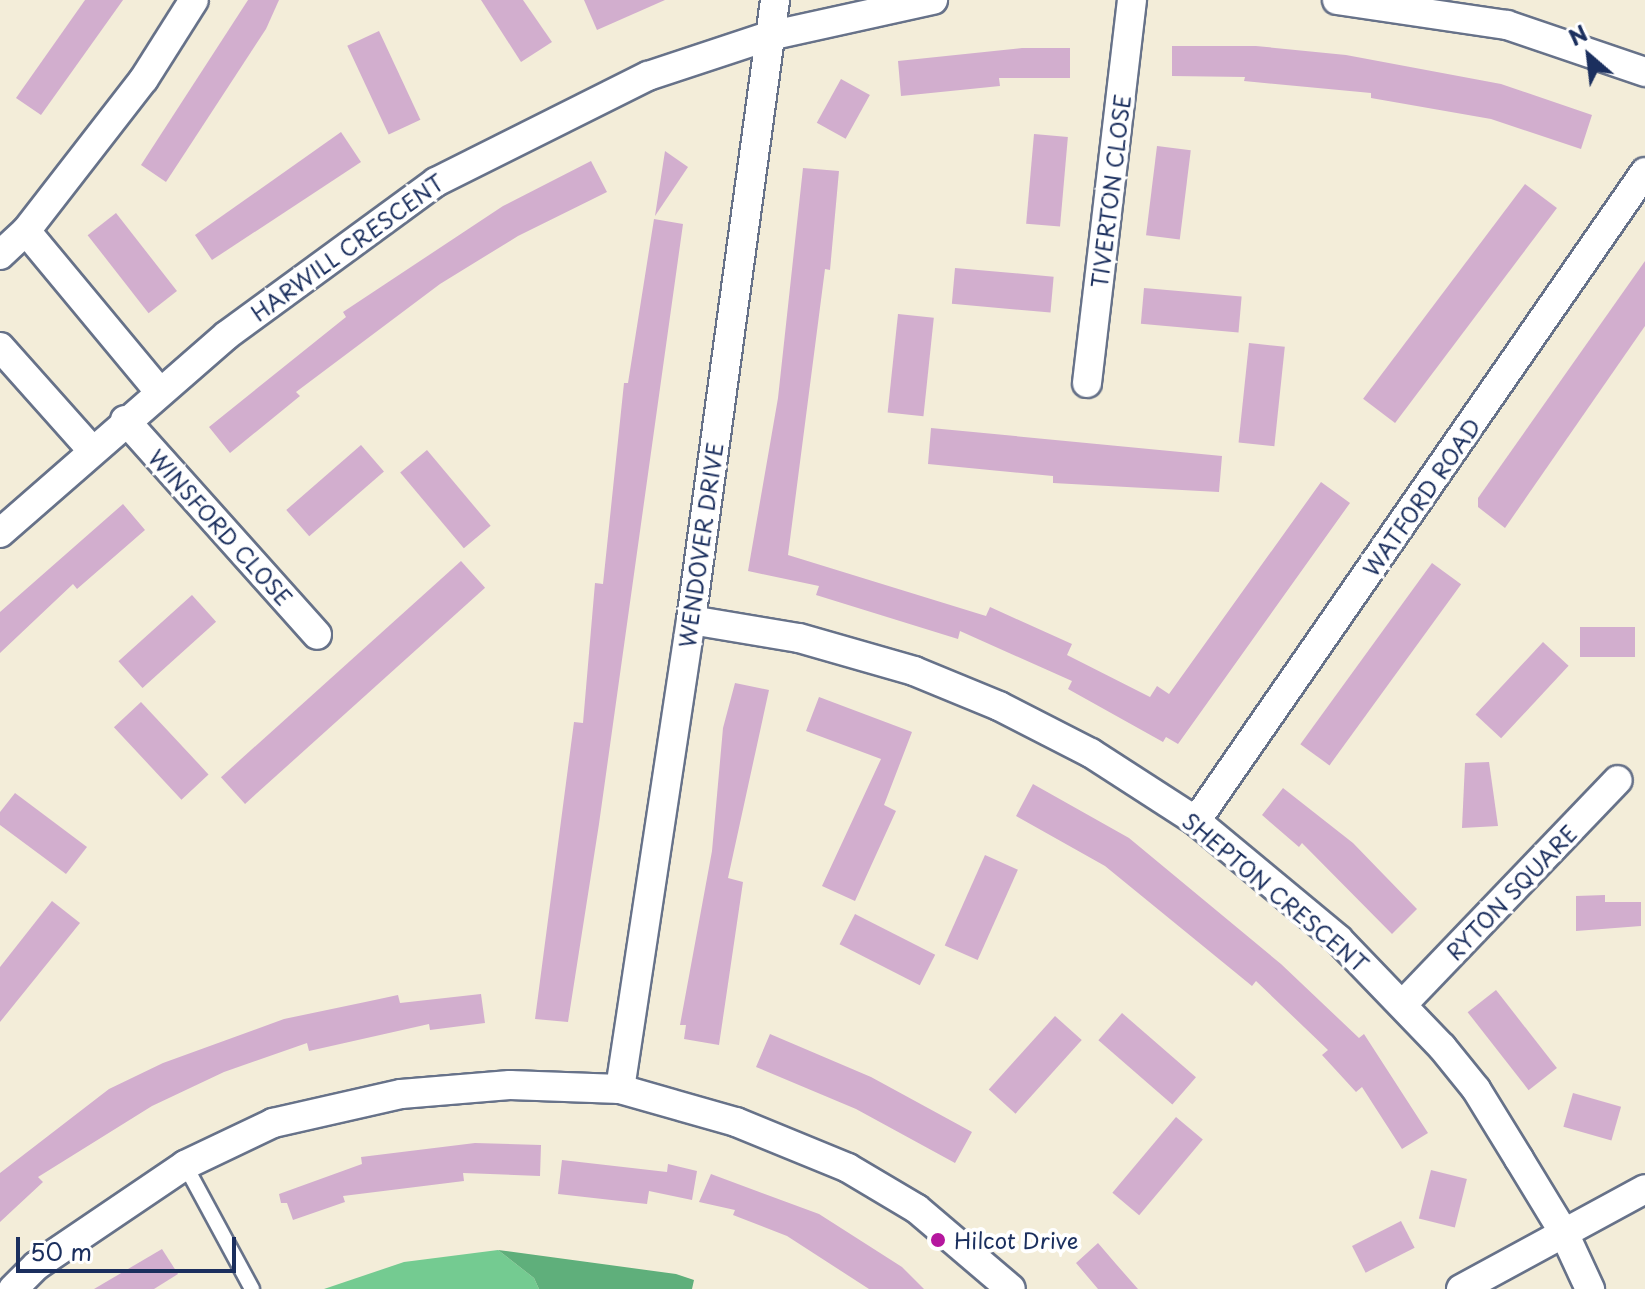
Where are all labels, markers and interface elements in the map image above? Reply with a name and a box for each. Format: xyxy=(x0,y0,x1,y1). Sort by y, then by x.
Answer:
north arrow xyxy=(1549,16,1629,96)
text: N xyxy=(1562,16,1593,53)
street label: TIVERTON CLOSE xyxy=(1085,93,1135,289)
street label: HARWILL CRESCENT xyxy=(245,168,449,326)
street label: WATFORD ROAD xyxy=(1356,413,1486,581)
street label: WENDOVER DRIVE xyxy=(673,441,727,649)
street label: WINSFORD CLOSE xyxy=(143,443,299,611)
street label: SHEPTON CRESCENT xyxy=(1177,806,1375,978)
street label: RYTON SQUARE xyxy=(1439,818,1583,966)
scale bar xyxy=(20,1221,240,1271)
place label: Hilcot Drive xyxy=(954,1227,1080,1253)
marker: Hilcot Drive xyxy=(929,1231,947,1249)
text: 50 m xyxy=(30,1233,92,1269)

